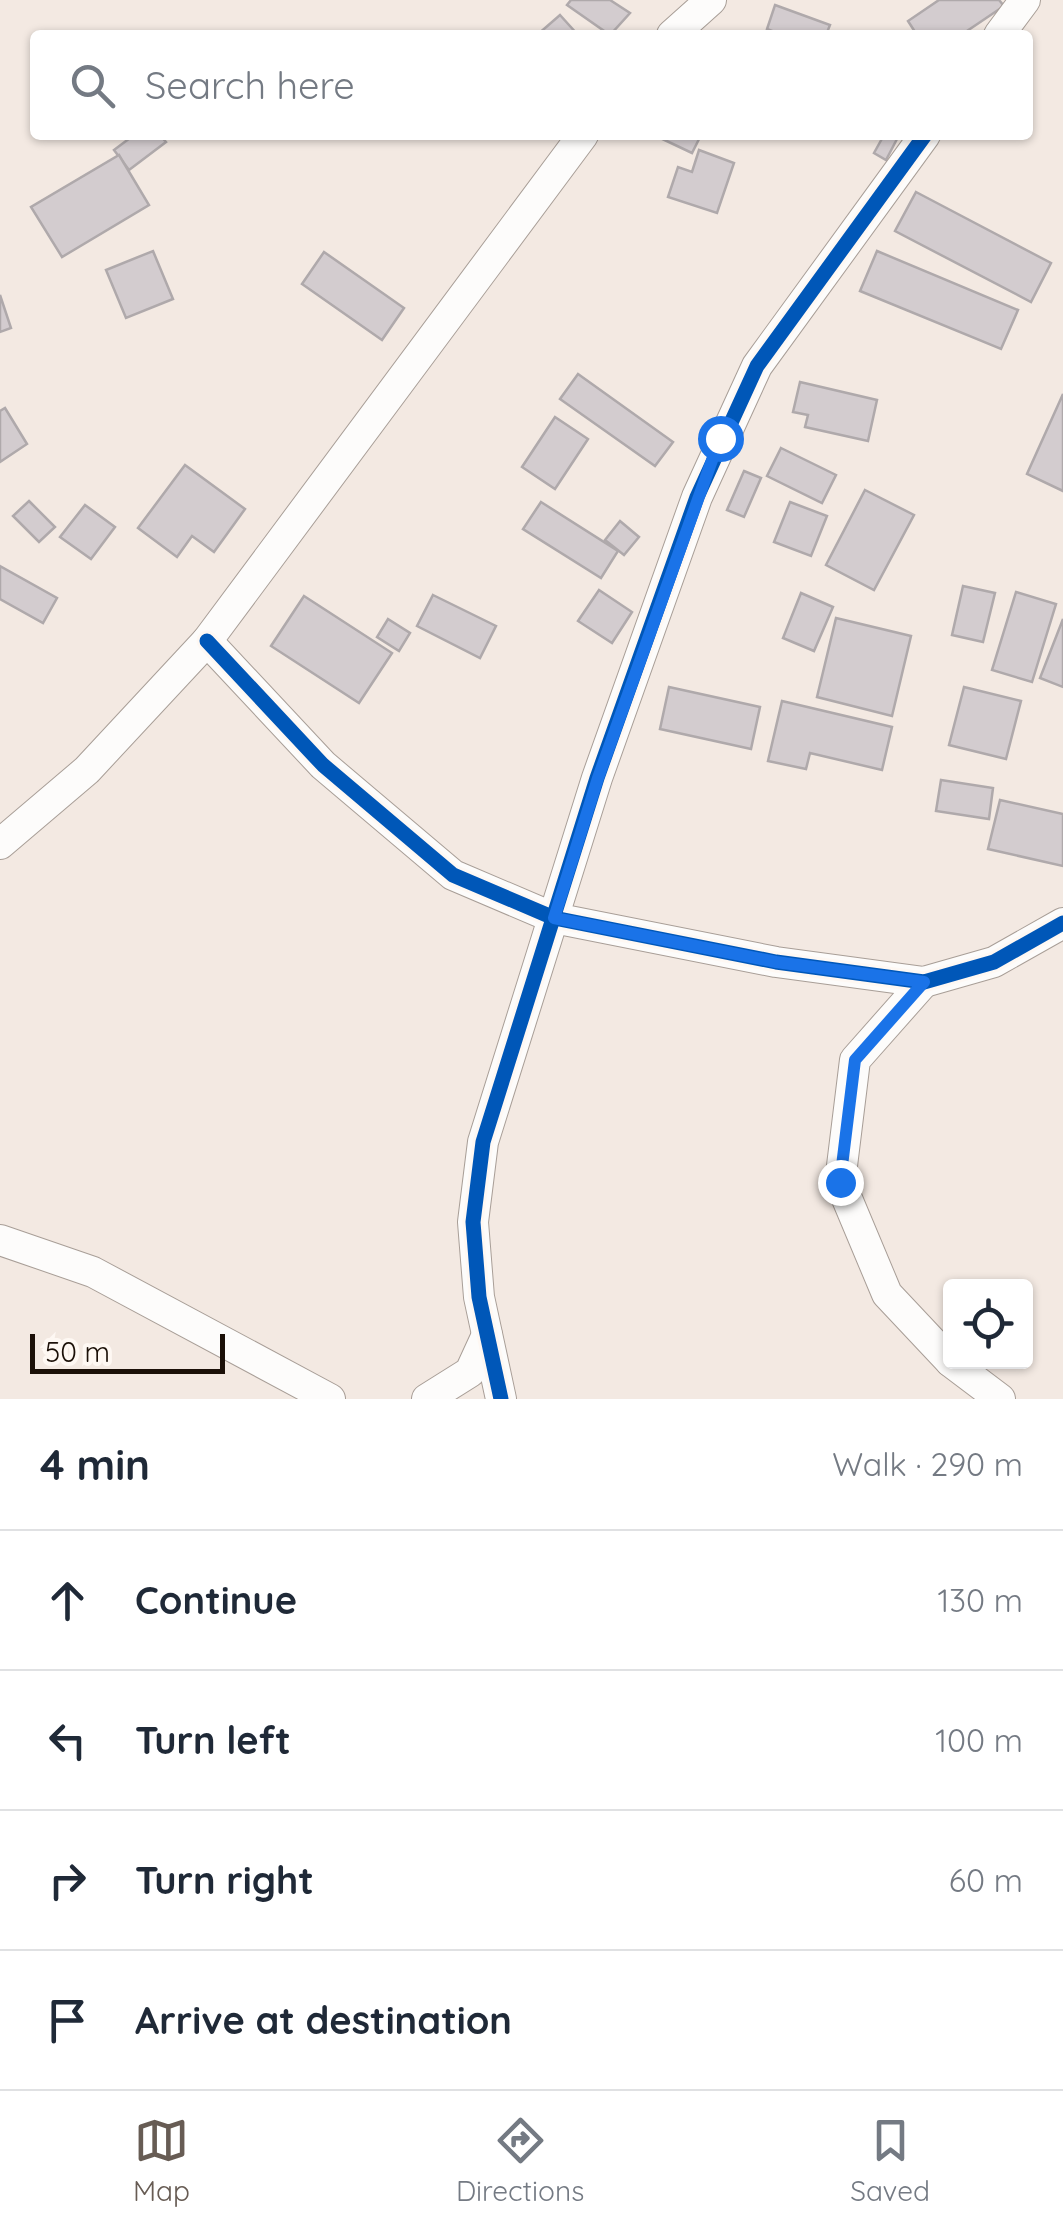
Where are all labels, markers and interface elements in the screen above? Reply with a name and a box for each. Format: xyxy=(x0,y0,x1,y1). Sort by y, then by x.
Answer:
search box xyxy=(30,30,1033,140)
icon: search xyxy=(65,58,120,113)
text: Search here xyxy=(145,61,355,109)
route start xyxy=(698,416,744,462)
route end xyxy=(818,1160,864,1206)
map controls xyxy=(943,1279,1033,1369)
button: locate xyxy=(943,1279,1033,1369)
scale bar xyxy=(30,1329,225,1374)
text: 50 m xyxy=(45,1334,110,1369)
text: 4 min xyxy=(40,1438,150,1491)
text: Walk · 290 m xyxy=(832,1444,1023,1484)
icon: ahead xyxy=(40,1573,95,1628)
text: Continue xyxy=(135,1576,297,1624)
text: 130 m xyxy=(937,1580,1023,1620)
icon: left xyxy=(40,1713,95,1768)
text: Turn left xyxy=(135,1716,291,1764)
text: 100 m xyxy=(935,1720,1023,1760)
icon: right xyxy=(40,1853,95,1908)
text: Turn right xyxy=(135,1856,314,1904)
text: 60 m xyxy=(949,1860,1023,1900)
icon: arrive xyxy=(40,1993,95,2048)
text: Arrive at destination xyxy=(135,1996,512,2044)
tab: Map xyxy=(133,2113,190,2208)
tab: Directions xyxy=(456,2113,584,2208)
tab: Saved xyxy=(850,2113,930,2208)

